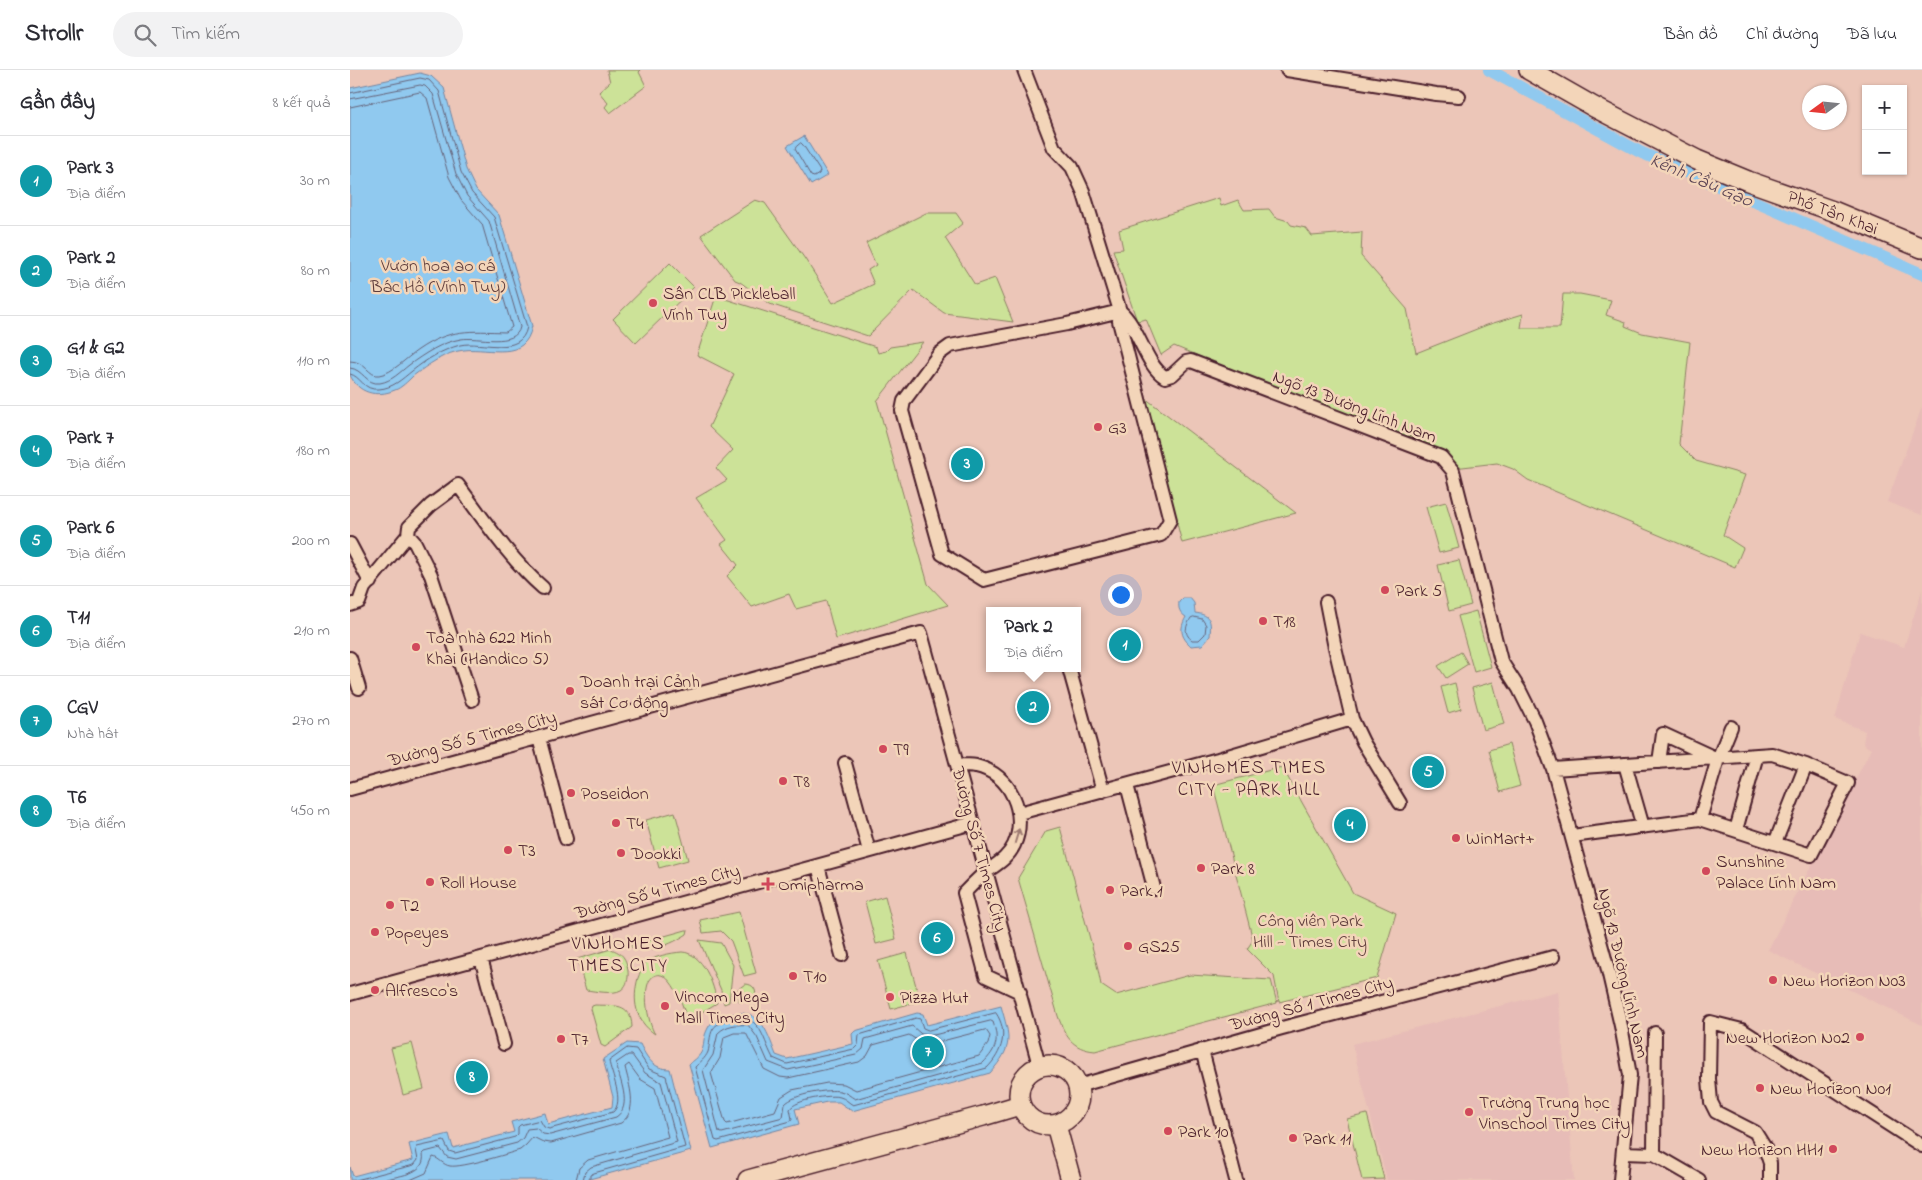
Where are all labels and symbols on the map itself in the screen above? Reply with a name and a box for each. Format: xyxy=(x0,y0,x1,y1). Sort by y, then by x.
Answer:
north arrow xyxy=(1802,85,1847,130)
water label: Kênh Cầu Gạo xyxy=(1645,148,1758,215)
street label: Phố Tân Khai xyxy=(1783,185,1881,243)
park label: Vườn hoa ao cá Bác Hồ (Vĩnh Tuy) xyxy=(370,254,505,301)
place label: Sân CLB Pickleball Vĩnh Tuy xyxy=(662,282,796,329)
marker: Sân CLB Pickleball Vĩnh Tuy xyxy=(647,297,659,309)
street label: Ngõ 13 Đường Lĩnh Nam xyxy=(1268,365,1440,452)
place label: G3 xyxy=(1108,416,1127,442)
marker: G3 xyxy=(1092,421,1104,433)
pin: 3 xyxy=(951,445,983,483)
place label: Park 5 xyxy=(1395,579,1442,605)
your location xyxy=(1108,582,1134,608)
marker: Park 5 xyxy=(1379,584,1391,596)
place label: T18 xyxy=(1273,610,1296,636)
marker: T18 xyxy=(1257,615,1269,627)
place label: Toà nhà 622 Minh Khai (Handico 5) xyxy=(426,626,552,673)
pin: 1 xyxy=(1109,626,1141,664)
marker: Toà nhà 622 Minh Khai (Handico 5) xyxy=(410,641,422,653)
place label: Doanh trại Cảnh sát Cơ động xyxy=(579,670,700,718)
marker: Doanh trại Cảnh sát Cơ động xyxy=(564,685,576,697)
pin: 2 xyxy=(1017,688,1049,726)
street label: Đường Số 5 Times City xyxy=(385,705,560,776)
place label: T9 xyxy=(893,738,909,764)
marker: T9 xyxy=(877,743,889,755)
pin: 5 xyxy=(1412,753,1444,791)
district label: VINHOMES TIMES CITY - PARK HILL xyxy=(1171,755,1326,804)
street label: Đường Số 7 Times City xyxy=(942,763,1013,935)
place label: T8 xyxy=(793,770,810,796)
marker: T8 xyxy=(777,775,789,787)
place label: Poseidon xyxy=(581,782,649,808)
marker: Poseidon xyxy=(565,787,577,799)
pin: 4 xyxy=(1334,806,1366,844)
place label: T4 xyxy=(626,812,644,838)
marker: T4 xyxy=(610,817,622,829)
place label: WinMart+ xyxy=(1466,827,1535,853)
one-way arrow xyxy=(1012,828,1022,844)
marker: WinMart+ xyxy=(1450,832,1462,844)
place label: T3 xyxy=(518,839,536,865)
place label: Dookki xyxy=(630,842,681,868)
marker: T3 xyxy=(502,844,514,856)
marker: Dookki xyxy=(615,847,627,859)
place label: Sunshine Palace Lĩnh Nam xyxy=(1716,850,1836,897)
place label: Park 8 xyxy=(1211,857,1255,883)
street label: Đường Số 4 Times City xyxy=(571,858,743,929)
marker: Park 8 xyxy=(1195,862,1207,874)
marker: Sunshine Palace Lĩnh Nam xyxy=(1700,865,1712,877)
place label: Roll House xyxy=(440,871,518,897)
place label: Omipharma xyxy=(778,873,864,899)
marker: Roll House xyxy=(424,876,436,888)
marker: Omipharma xyxy=(762,878,774,890)
place label: Park 1 xyxy=(1120,879,1163,905)
marker: Park 1 xyxy=(1104,884,1116,896)
street label: Ngõ 13 Đường Lĩnh Nam xyxy=(1589,886,1654,1061)
place label: T2 xyxy=(400,894,419,920)
marker: T2 xyxy=(384,899,396,911)
park label: Công viên Park Hill - Times City xyxy=(1253,909,1367,956)
pin: 6 xyxy=(921,919,953,957)
place label: Popeyes xyxy=(385,921,449,947)
marker: Popeyes xyxy=(369,926,381,938)
district label: VINHOMES TIMES CITY xyxy=(568,931,668,980)
place label: GS25 xyxy=(1138,935,1180,961)
marker: GS25 xyxy=(1122,940,1134,952)
place label: T10 xyxy=(803,965,827,991)
place label: New Horizon N03 xyxy=(1783,969,1906,995)
marker: T10 xyxy=(787,970,799,982)
street label: Đường Số 1 Times City xyxy=(1226,971,1396,1041)
marker: New Horizon N03 xyxy=(1767,974,1779,986)
place label: Alfresco's xyxy=(385,979,458,1005)
marker: Alfresco's xyxy=(369,984,381,996)
place label: Vincom Mega Mall Times City xyxy=(674,985,785,1032)
place label: Pizza Hut xyxy=(900,986,969,1012)
marker: Pizza Hut xyxy=(884,991,896,1003)
marker: Vincom Mega Mall Times City xyxy=(659,1000,671,1012)
place label: New Horizon N02 xyxy=(1726,1026,1850,1052)
place label: T7 xyxy=(571,1028,589,1054)
marker: New Horizon N02 xyxy=(1854,1031,1866,1043)
marker: T7 xyxy=(555,1033,567,1045)
pin: 7 xyxy=(912,1033,944,1071)
pin: 8 xyxy=(456,1058,488,1096)
place label: New Horizon N01 xyxy=(1770,1077,1891,1103)
marker: New Horizon N01 xyxy=(1754,1082,1766,1094)
place label: Trường Trung học Vinschool Times City xyxy=(1478,1091,1630,1138)
marker: Trường Trung học Vinschool Times City xyxy=(1463,1106,1475,1118)
place label: Park 10 xyxy=(1178,1120,1229,1146)
marker: Park 10 xyxy=(1162,1125,1174,1137)
place label: Park 11 xyxy=(1303,1127,1352,1153)
marker: Park 11 xyxy=(1287,1132,1299,1144)
place label: New Horizon HH1 xyxy=(1701,1138,1823,1164)
marker: New Horizon HH1 xyxy=(1827,1143,1839,1155)

